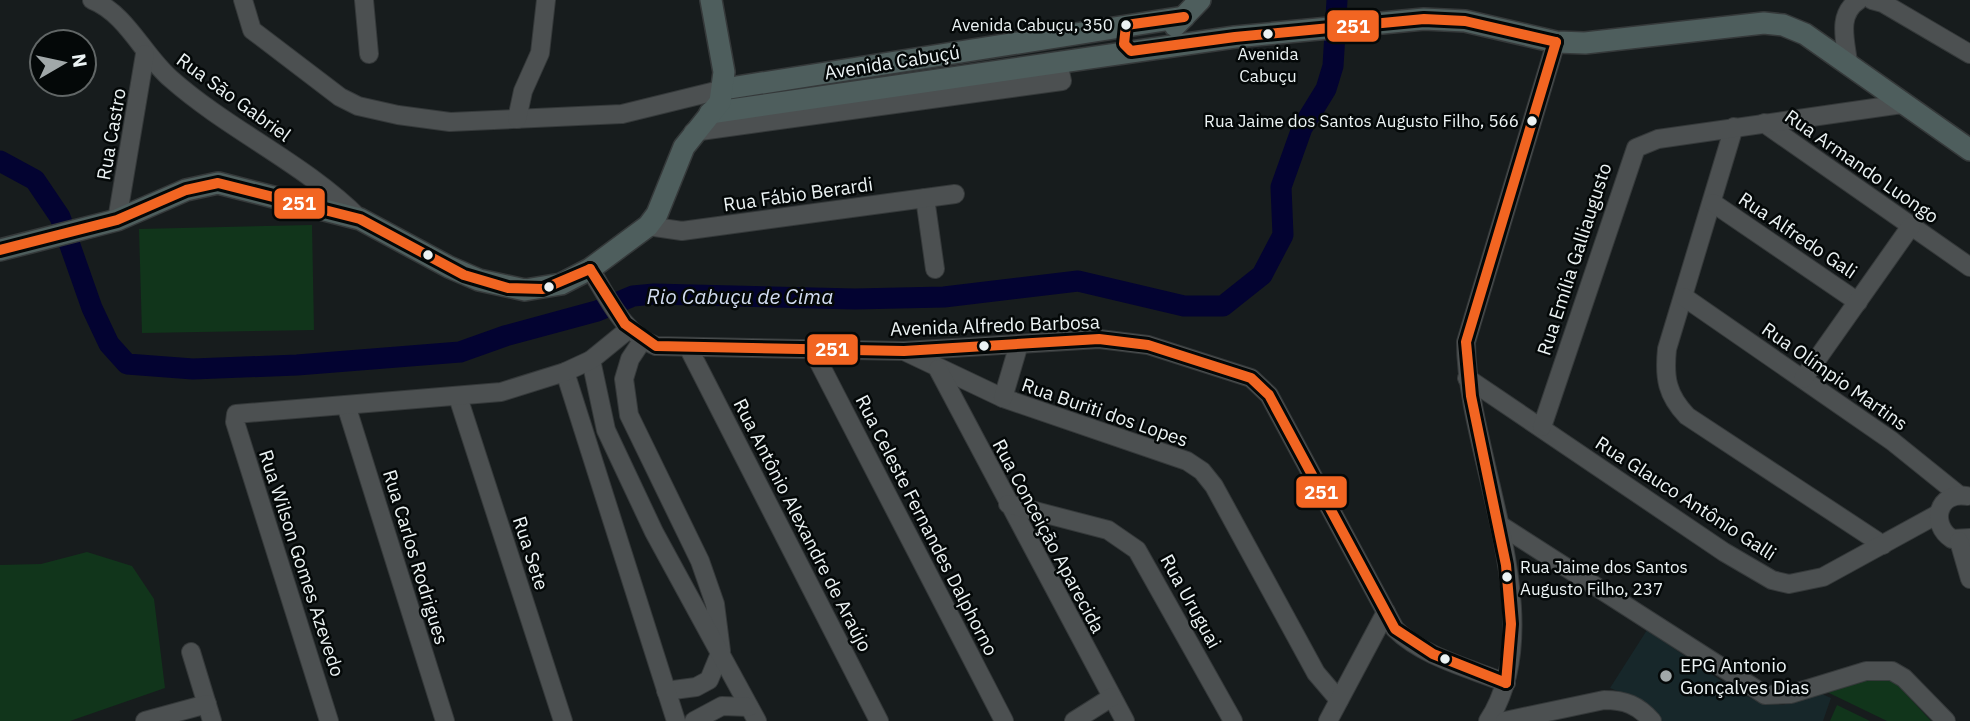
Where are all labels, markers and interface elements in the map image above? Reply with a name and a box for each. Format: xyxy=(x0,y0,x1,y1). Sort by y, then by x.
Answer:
line badge: 251 xyxy=(1326,9,1380,43)
place label: Avenida Cabuçu, 350 xyxy=(951,14,1113,36)
text: 251 xyxy=(1336,14,1371,38)
marker: Avenida Cabuçu, 350 xyxy=(1119,18,1133,32)
marker: Avenida Cabuçu xyxy=(1261,27,1275,41)
north arrow xyxy=(28,28,98,98)
street label: Avenida Cabuçú xyxy=(823,39,961,85)
place label: Avenida Cabuçu xyxy=(1238,43,1298,87)
street label: Rua São Gabriel xyxy=(172,47,296,147)
text: N xyxy=(67,52,93,69)
street label: Rua Castro xyxy=(91,86,131,182)
street label: Rua Armando Luongo xyxy=(1780,104,1944,228)
place label: Rua Jaime dos Santos Augusto Filho, 566 xyxy=(1204,110,1519,132)
marker: Rua Jaime dos Santos Augusto Filho, 566 xyxy=(1525,114,1539,128)
street label: Rua Emília Galliaugusto xyxy=(1532,160,1616,358)
street label: Rua Fábio Berardi xyxy=(722,172,874,216)
line badge: 251 xyxy=(273,187,326,220)
street label: Rua Alfredo Gali xyxy=(1734,187,1862,283)
text: 251 xyxy=(282,191,317,215)
unlabelled marker xyxy=(421,248,435,262)
unlabelled marker xyxy=(542,280,556,294)
water label: Rio Cabuçu de Cima xyxy=(647,282,833,310)
street label: Avenida Alfredo Barbosa xyxy=(890,309,1100,341)
street label: Rua Olímpio Martins xyxy=(1757,317,1913,435)
line badge: 251 xyxy=(806,333,859,366)
text: 251 xyxy=(815,337,850,361)
unlabelled marker xyxy=(977,339,991,353)
street label: Rua Buriti dos Lopes xyxy=(1019,372,1191,452)
street label: Rua Celeste Fernandes Dalphorno xyxy=(851,391,1003,659)
street label: Rua Antônio Alexandre de Araújo xyxy=(729,394,877,656)
street label: Rua Glauco Antônio Galli xyxy=(1591,431,1781,565)
street label: Rua Conceição Aparecida xyxy=(988,435,1110,637)
street label: Rua Wilson Gomes Azevedo xyxy=(254,447,350,679)
street label: Rua Carlos Rodrigues xyxy=(378,467,454,647)
line badge: 251 xyxy=(1295,475,1348,509)
text: 251 xyxy=(1304,480,1339,504)
street label: Rua Sete xyxy=(508,513,554,593)
street label: Rua Uruguai xyxy=(1155,550,1227,652)
place label: Rua Jaime dos Santos Augusto Filho, 237 xyxy=(1520,556,1688,600)
marker: Rua Jaime dos Santos Augusto Filho, 237 xyxy=(1500,570,1514,584)
unlabelled marker xyxy=(1438,652,1452,666)
place label: EPG Antonio Gonçalves Dias xyxy=(1680,653,1810,699)
marker: EPG Antonio Gonçalves Dias xyxy=(1658,668,1674,684)

